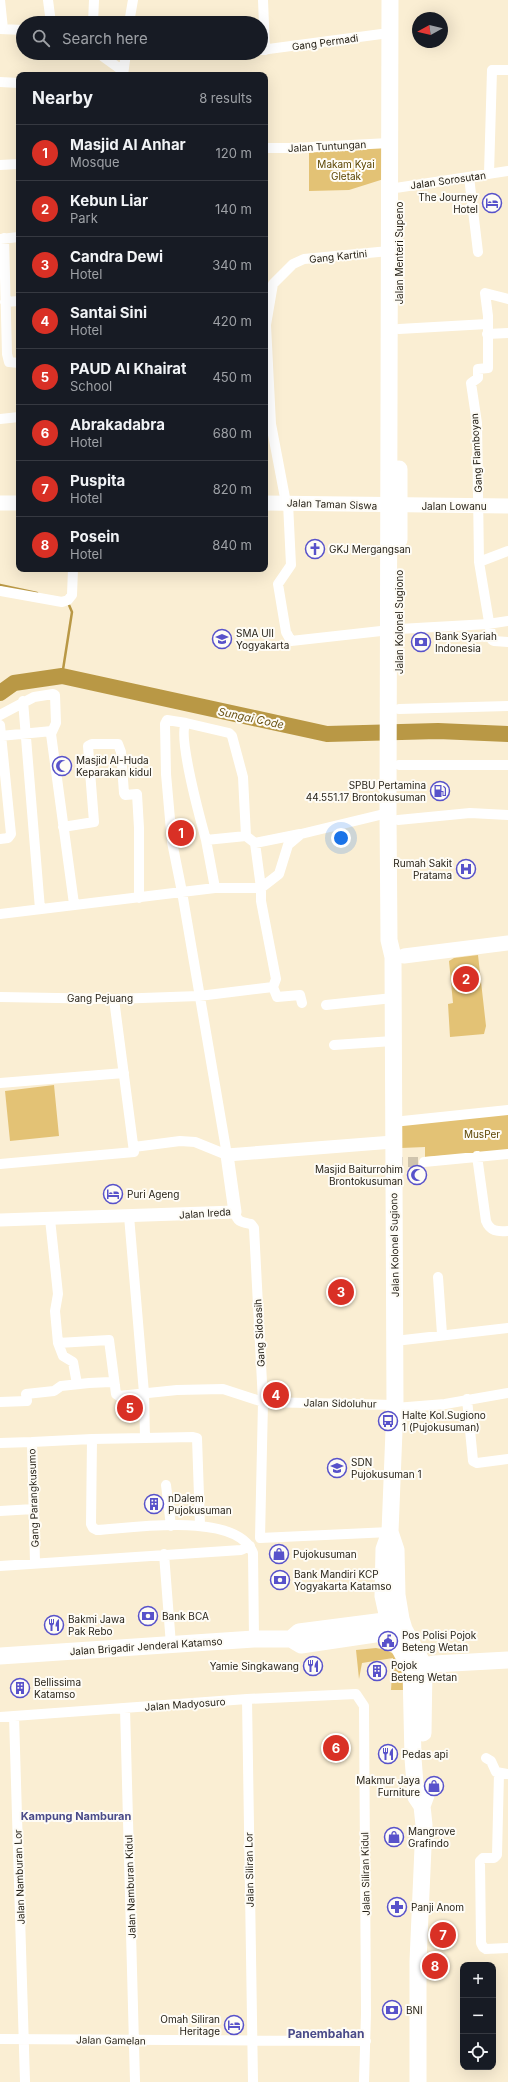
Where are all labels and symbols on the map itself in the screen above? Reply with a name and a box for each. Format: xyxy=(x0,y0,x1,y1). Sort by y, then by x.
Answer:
north arrow xyxy=(412,12,448,48)
street label: Gang Permadi xyxy=(291,31,359,53)
street label: Jalan Tuntungan xyxy=(288,138,367,154)
park label: Makam Kyai Gletak xyxy=(317,158,375,182)
street label: Jalan Sorosutan xyxy=(409,169,487,191)
place label: The Journey Hotel xyxy=(418,191,478,215)
hotel icon: The Journey Hotel xyxy=(481,192,503,214)
street label: Jalan Menteri Supeno xyxy=(393,201,405,305)
street label: Gang Kartini xyxy=(308,247,368,265)
street label: Gang Flamboyan xyxy=(468,413,484,493)
street label: Jalan Taman Siswa xyxy=(287,496,377,512)
street label: Jalan Lowanu xyxy=(421,500,487,512)
church icon: GKJ Mergangsan xyxy=(304,538,326,560)
place label: GKJ Mergangsan xyxy=(329,543,411,555)
street label: Jalan Kolonel Sugiono xyxy=(393,570,405,674)
place label: SMA UII Yogyakarta xyxy=(236,627,289,651)
school or university icon: SMA UII Yogyakarta xyxy=(211,628,233,650)
place label: Bank Syariah Indonesia xyxy=(435,630,497,654)
bank icon: Bank Syariah Indonesia xyxy=(410,631,432,653)
water label: Sungai Code xyxy=(217,704,285,732)
place label: Masjid Al-Huda Keparakan kidul xyxy=(76,754,152,778)
mosque icon: Masjid Al-Huda Keparakan kidul xyxy=(51,755,73,777)
place label: SPBU Pertamina 44.551.17 Brontokusuman xyxy=(306,779,426,803)
fuel station icon: SPBU Pertamina 44.551.17 Brontokusuman xyxy=(429,780,451,802)
pin: 1 xyxy=(168,818,194,848)
your location xyxy=(331,828,351,848)
place label: Rumah Sakit Pratama xyxy=(393,857,453,881)
hospital icon: Rumah Sakit Pratama xyxy=(455,858,477,880)
pin: 2 xyxy=(453,964,479,994)
street label: Gang Pejuang xyxy=(67,992,133,1004)
park label: MusPer xyxy=(464,1128,500,1140)
place label: Masjid Baiturrohim Brontokusuman xyxy=(315,1163,403,1187)
mosque icon: Masjid Baiturrohim Brontokusuman xyxy=(406,1164,428,1186)
hotel icon: Puri Ageng xyxy=(102,1183,124,1205)
place label: Puri Ageng xyxy=(127,1188,179,1200)
street label: Jalan Kolonel Sugiono xyxy=(387,1193,401,1297)
street label: Jalan Ireda xyxy=(179,1205,231,1221)
pin: 3 xyxy=(328,1277,354,1307)
street label: Gang Sidoasih xyxy=(251,1299,267,1367)
pin: 4 xyxy=(263,1380,289,1410)
pin: 5 xyxy=(117,1393,143,1423)
street label: Jalan Sidoluhur xyxy=(303,1396,377,1410)
place label: Halte Kol.Sugiono 1 (Pujokusuman) xyxy=(402,1409,486,1433)
bus stop icon: Halte Kol.Sugiono 1 (Pujokusuman) xyxy=(377,1410,399,1432)
street label: Gang Parangkusumo xyxy=(25,1448,41,1548)
place label: SDN Pujokusuman 1 xyxy=(351,1456,421,1480)
school or university icon: SDN Pujokusuman 1 xyxy=(326,1457,348,1479)
place label: nDalem Pujokusuman xyxy=(168,1492,232,1516)
building icon: nDalem Pujokusuman xyxy=(143,1493,165,1515)
shop icon: Pujokusuman xyxy=(268,1543,290,1565)
place label: Pujokusuman xyxy=(293,1548,357,1560)
place label: Bank Mandiri KCP Yogyakarta Katamso xyxy=(294,1568,391,1592)
bank icon: Bank Mandiri KCP Yogyakarta Katamso xyxy=(269,1569,291,1591)
bank icon: Bank BCA xyxy=(137,1605,159,1627)
place label: Bank BCA xyxy=(162,1610,209,1622)
place label: Bakmi Jawa Pak Rebo xyxy=(68,1613,125,1637)
restaurant icon: Bakmi Jawa Pak Rebo xyxy=(43,1614,65,1636)
place label: Pos Polisi Pojok Beteng Wetan xyxy=(402,1629,477,1653)
public building icon: Pos Polisi Pojok Beteng Wetan xyxy=(377,1630,399,1652)
street label: Jalan Brigadir Jenderal Katamso xyxy=(69,1635,223,1657)
restaurant icon: Yamie Singkawang xyxy=(302,1655,324,1677)
place label: Pojok Beteng Wetan xyxy=(391,1659,457,1683)
place label: Yamie Singkawang xyxy=(210,1660,299,1672)
building icon: Pojok Beteng Wetan xyxy=(366,1660,388,1682)
place label: Bellissima Katamso xyxy=(34,1676,81,1700)
building icon: Bellissima Katamso xyxy=(9,1677,31,1699)
street label: Jalan Madyosuro xyxy=(144,1695,226,1713)
pin: 6 xyxy=(323,1733,349,1763)
restaurant icon: Pedas api xyxy=(377,1743,399,1765)
place label: Pedas api xyxy=(402,1748,448,1760)
place label: Makmur Jaya Furniture xyxy=(356,1774,420,1798)
shop icon: Makmur Jaya Furniture xyxy=(423,1775,445,1797)
district label: Kampung Namburan xyxy=(21,1809,131,1823)
place label: Mangrove Grafindo xyxy=(408,1825,456,1849)
shop icon: Mangrove Grafindo xyxy=(383,1826,405,1848)
street label: Jalan Namburan Lor xyxy=(11,1829,27,1925)
street label: Jalan Siliran Lor xyxy=(242,1832,256,1908)
street label: Jalan Siliran Kidul xyxy=(358,1832,372,1916)
street label: Jalan Namburan Kidul xyxy=(122,1835,138,1939)
pharmacy icon: Panji Anom xyxy=(386,1896,408,1918)
place label: Panji Anom xyxy=(411,1901,464,1913)
pin: 7 xyxy=(430,1920,456,1950)
pin: 8 xyxy=(422,1951,448,1981)
bank icon: BNI xyxy=(381,1999,403,2021)
place label: BNI xyxy=(406,2004,423,2016)
place label: Omah Siliran Heritage xyxy=(160,2013,220,2037)
hotel icon: Omah Siliran Heritage xyxy=(223,2014,245,2036)
district label: Panembahan xyxy=(288,2026,364,2041)
street label: Jalan Gamelan xyxy=(76,2033,146,2047)

